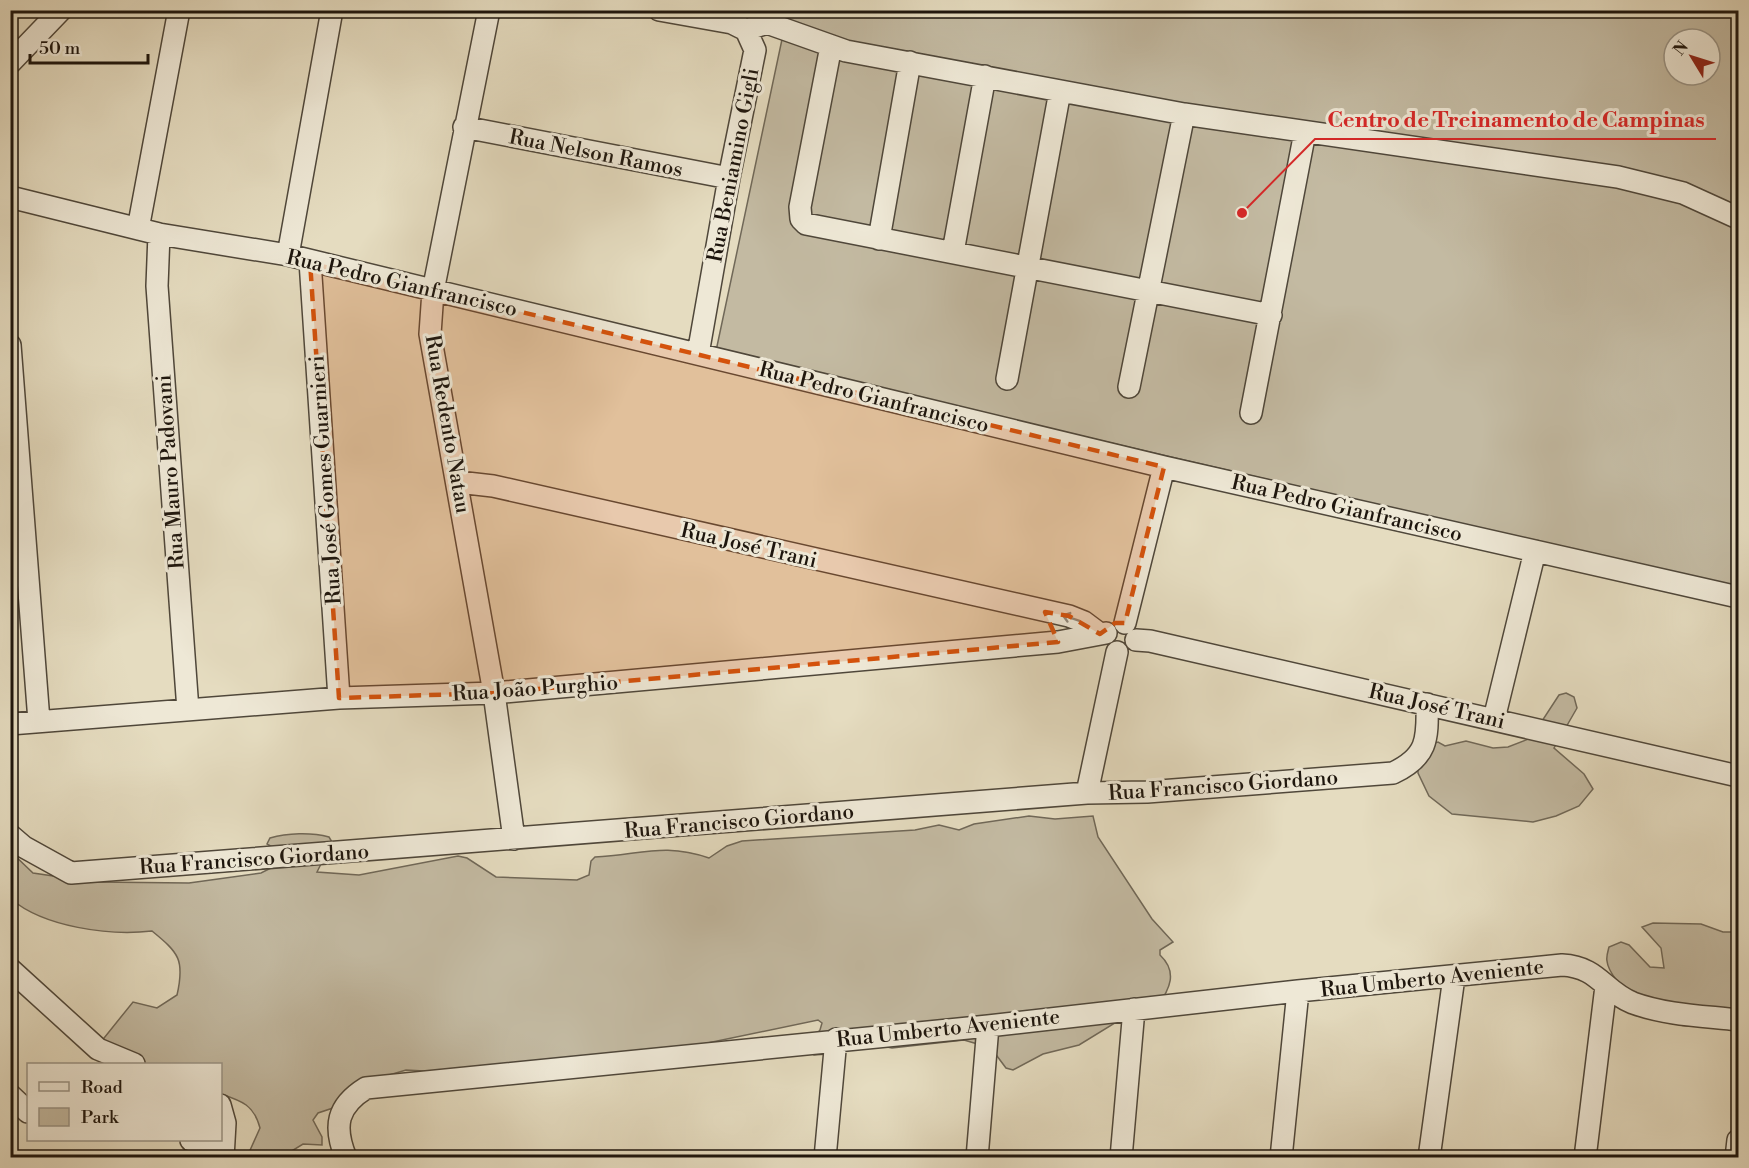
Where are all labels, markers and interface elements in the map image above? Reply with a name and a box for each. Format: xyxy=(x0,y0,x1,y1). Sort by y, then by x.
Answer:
scale bar xyxy=(30,27,148,65)
north arrow xyxy=(1662,27,1722,87)
text: 50 m xyxy=(39,37,81,60)
text: N xyxy=(1669,37,1693,60)
street label: Rua Beniamino Gigli xyxy=(702,66,766,264)
callout: Centro de Treinamento de Campinas xyxy=(1315,99,1716,139)
text: Centro de Treinamento de Campinas xyxy=(1327,107,1705,134)
street label: Rua Nelson Ramos xyxy=(507,124,685,184)
street label: Rua Pedro Gianfrancisco xyxy=(284,245,520,323)
street label: Rua Redento Natau xyxy=(418,333,476,516)
street label: Rua José Gomes Guarnieri xyxy=(304,354,348,606)
street label: Rua Pedro Gianfrancisco xyxy=(756,357,992,439)
street label: Rua Mauro Padovani xyxy=(151,374,191,570)
street label: Rua Pedro Gianfrancisco xyxy=(1229,470,1465,548)
street label: Rua José Trani xyxy=(678,518,820,574)
one-way arrow xyxy=(1062,612,1081,623)
street label: Rua João Purghio xyxy=(451,670,619,708)
street label: Rua José Trani xyxy=(1366,679,1508,735)
street label: Rua Francisco Giordano xyxy=(1107,765,1339,807)
street label: Rua Francisco Giordano xyxy=(623,799,855,845)
street label: Rua Francisco Giordano xyxy=(138,839,370,881)
street label: Rua Umberto Aveniente xyxy=(1319,954,1545,1004)
street label: Rua Umberto Aveniente xyxy=(835,1004,1061,1054)
legend xyxy=(27,1063,222,1141)
text: Road xyxy=(81,1076,124,1099)
text: Park xyxy=(81,1106,120,1129)

